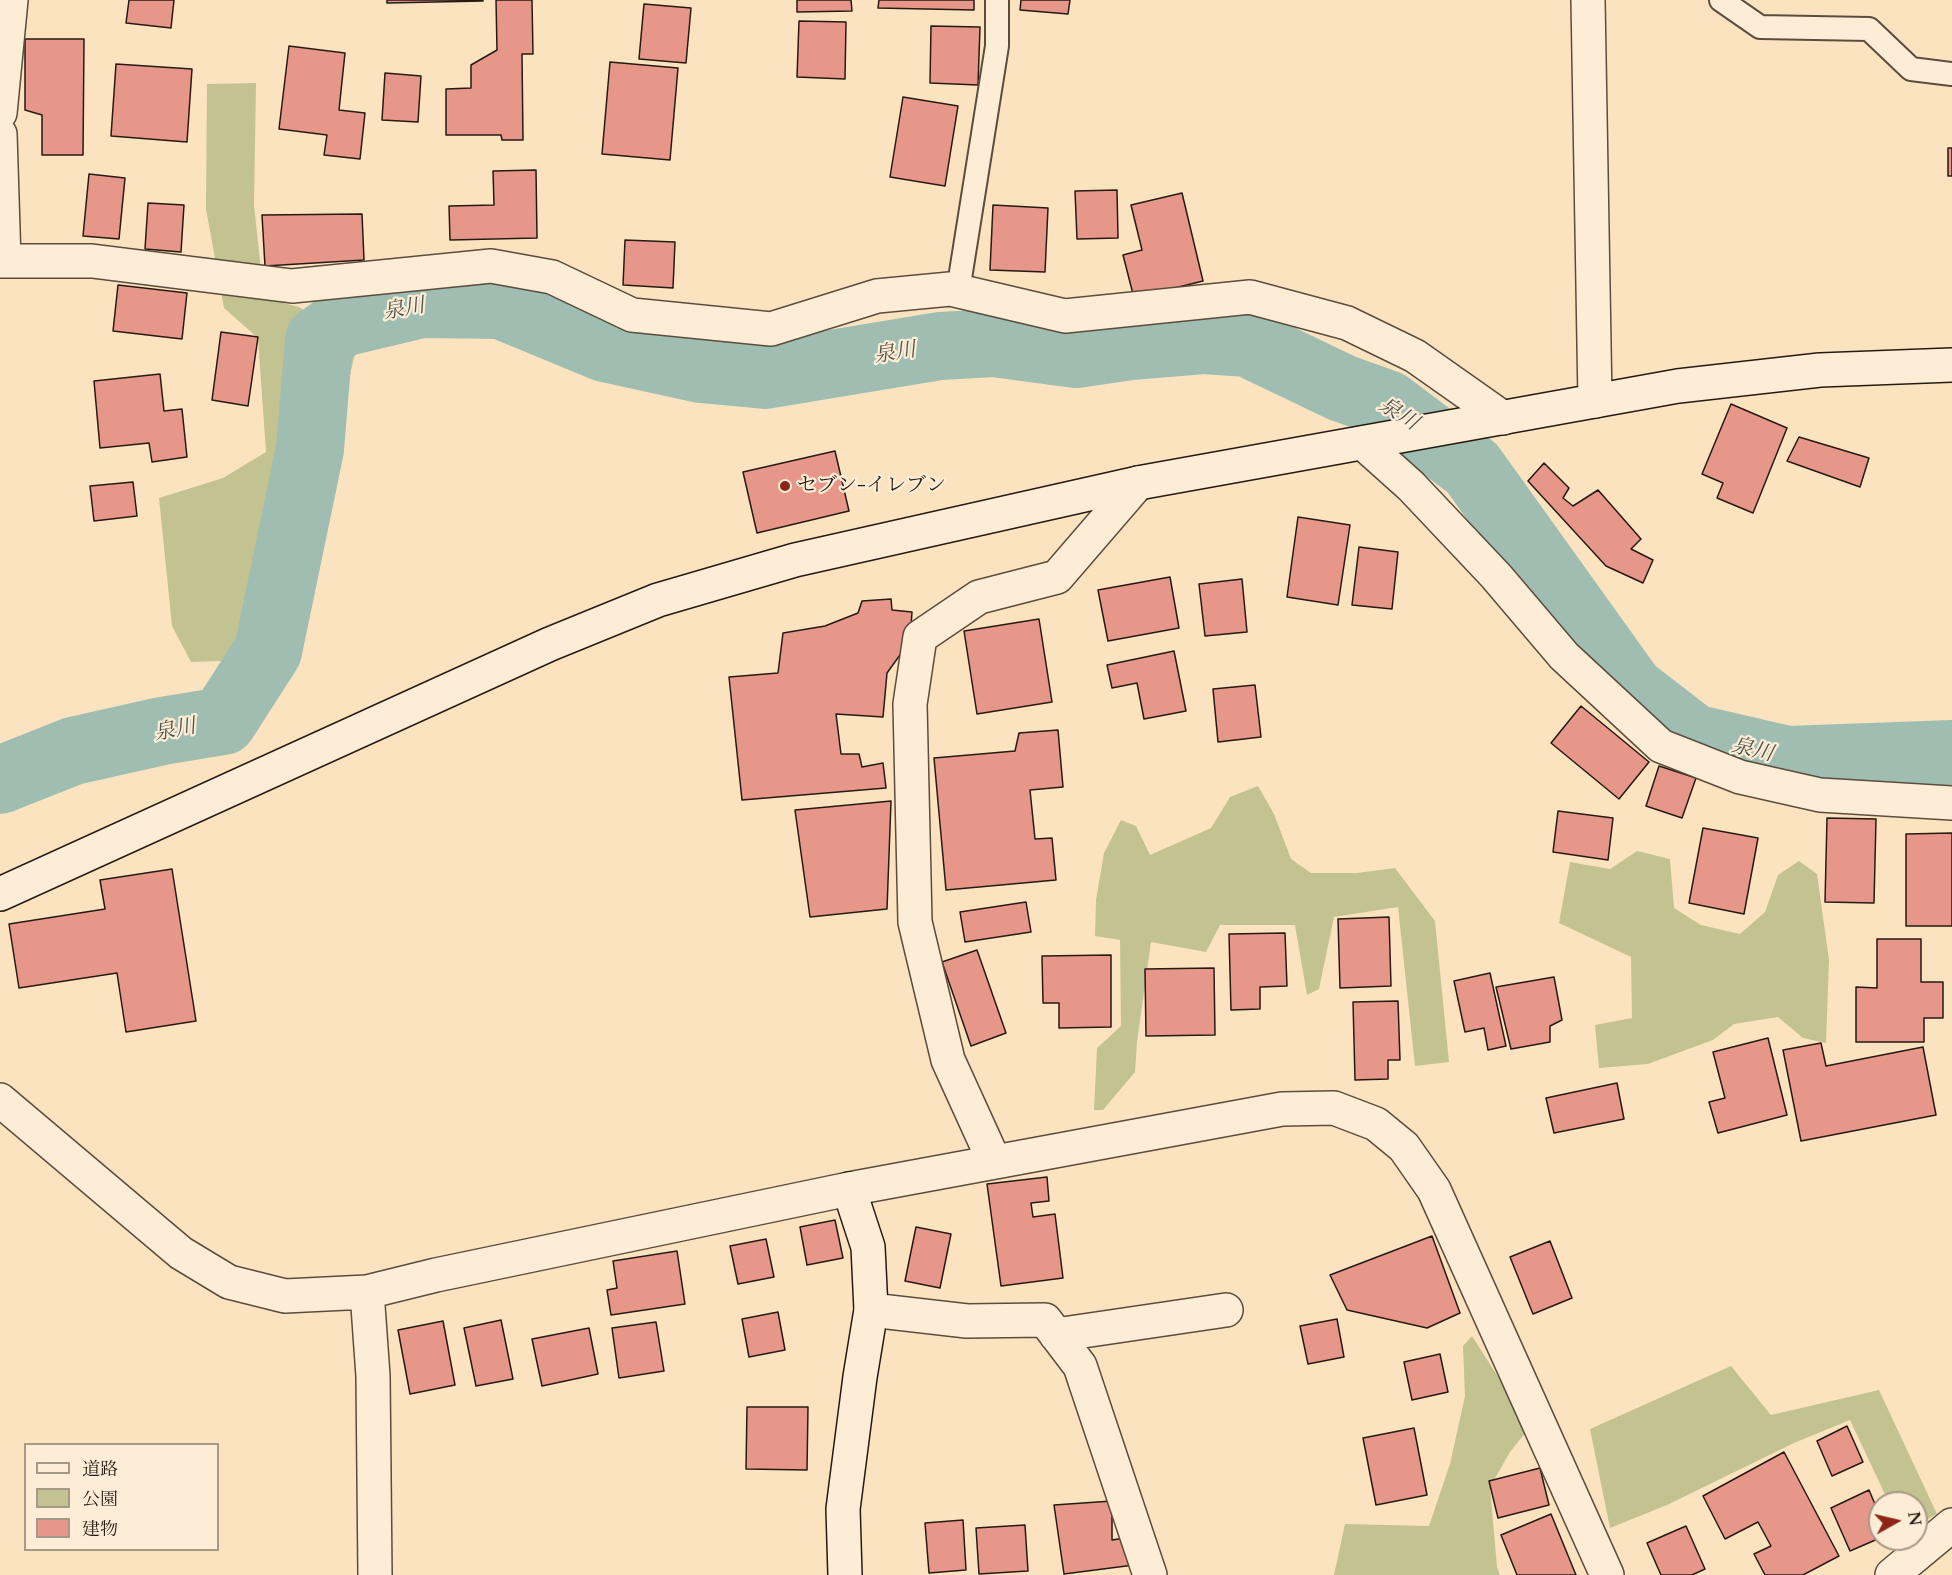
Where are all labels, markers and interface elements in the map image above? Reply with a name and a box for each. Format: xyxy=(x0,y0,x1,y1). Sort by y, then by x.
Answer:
water label: 泉川 xyxy=(381,294,427,326)
water label: 泉川 xyxy=(872,338,918,370)
water label: 泉川 xyxy=(1374,393,1422,437)
place label: セブン-イレブン xyxy=(797,474,946,498)
marker: セブン-イレブン xyxy=(778,479,792,493)
water label: 泉川 xyxy=(152,715,198,747)
water label: 泉川 xyxy=(1729,734,1775,768)
legend xyxy=(24,1443,219,1551)
text: 道路 xyxy=(82,1457,118,1482)
text: 公園 xyxy=(82,1487,118,1512)
north arrow xyxy=(1868,1491,1928,1551)
text: N xyxy=(1902,1510,1926,1527)
text: 建物 xyxy=(82,1517,118,1542)

